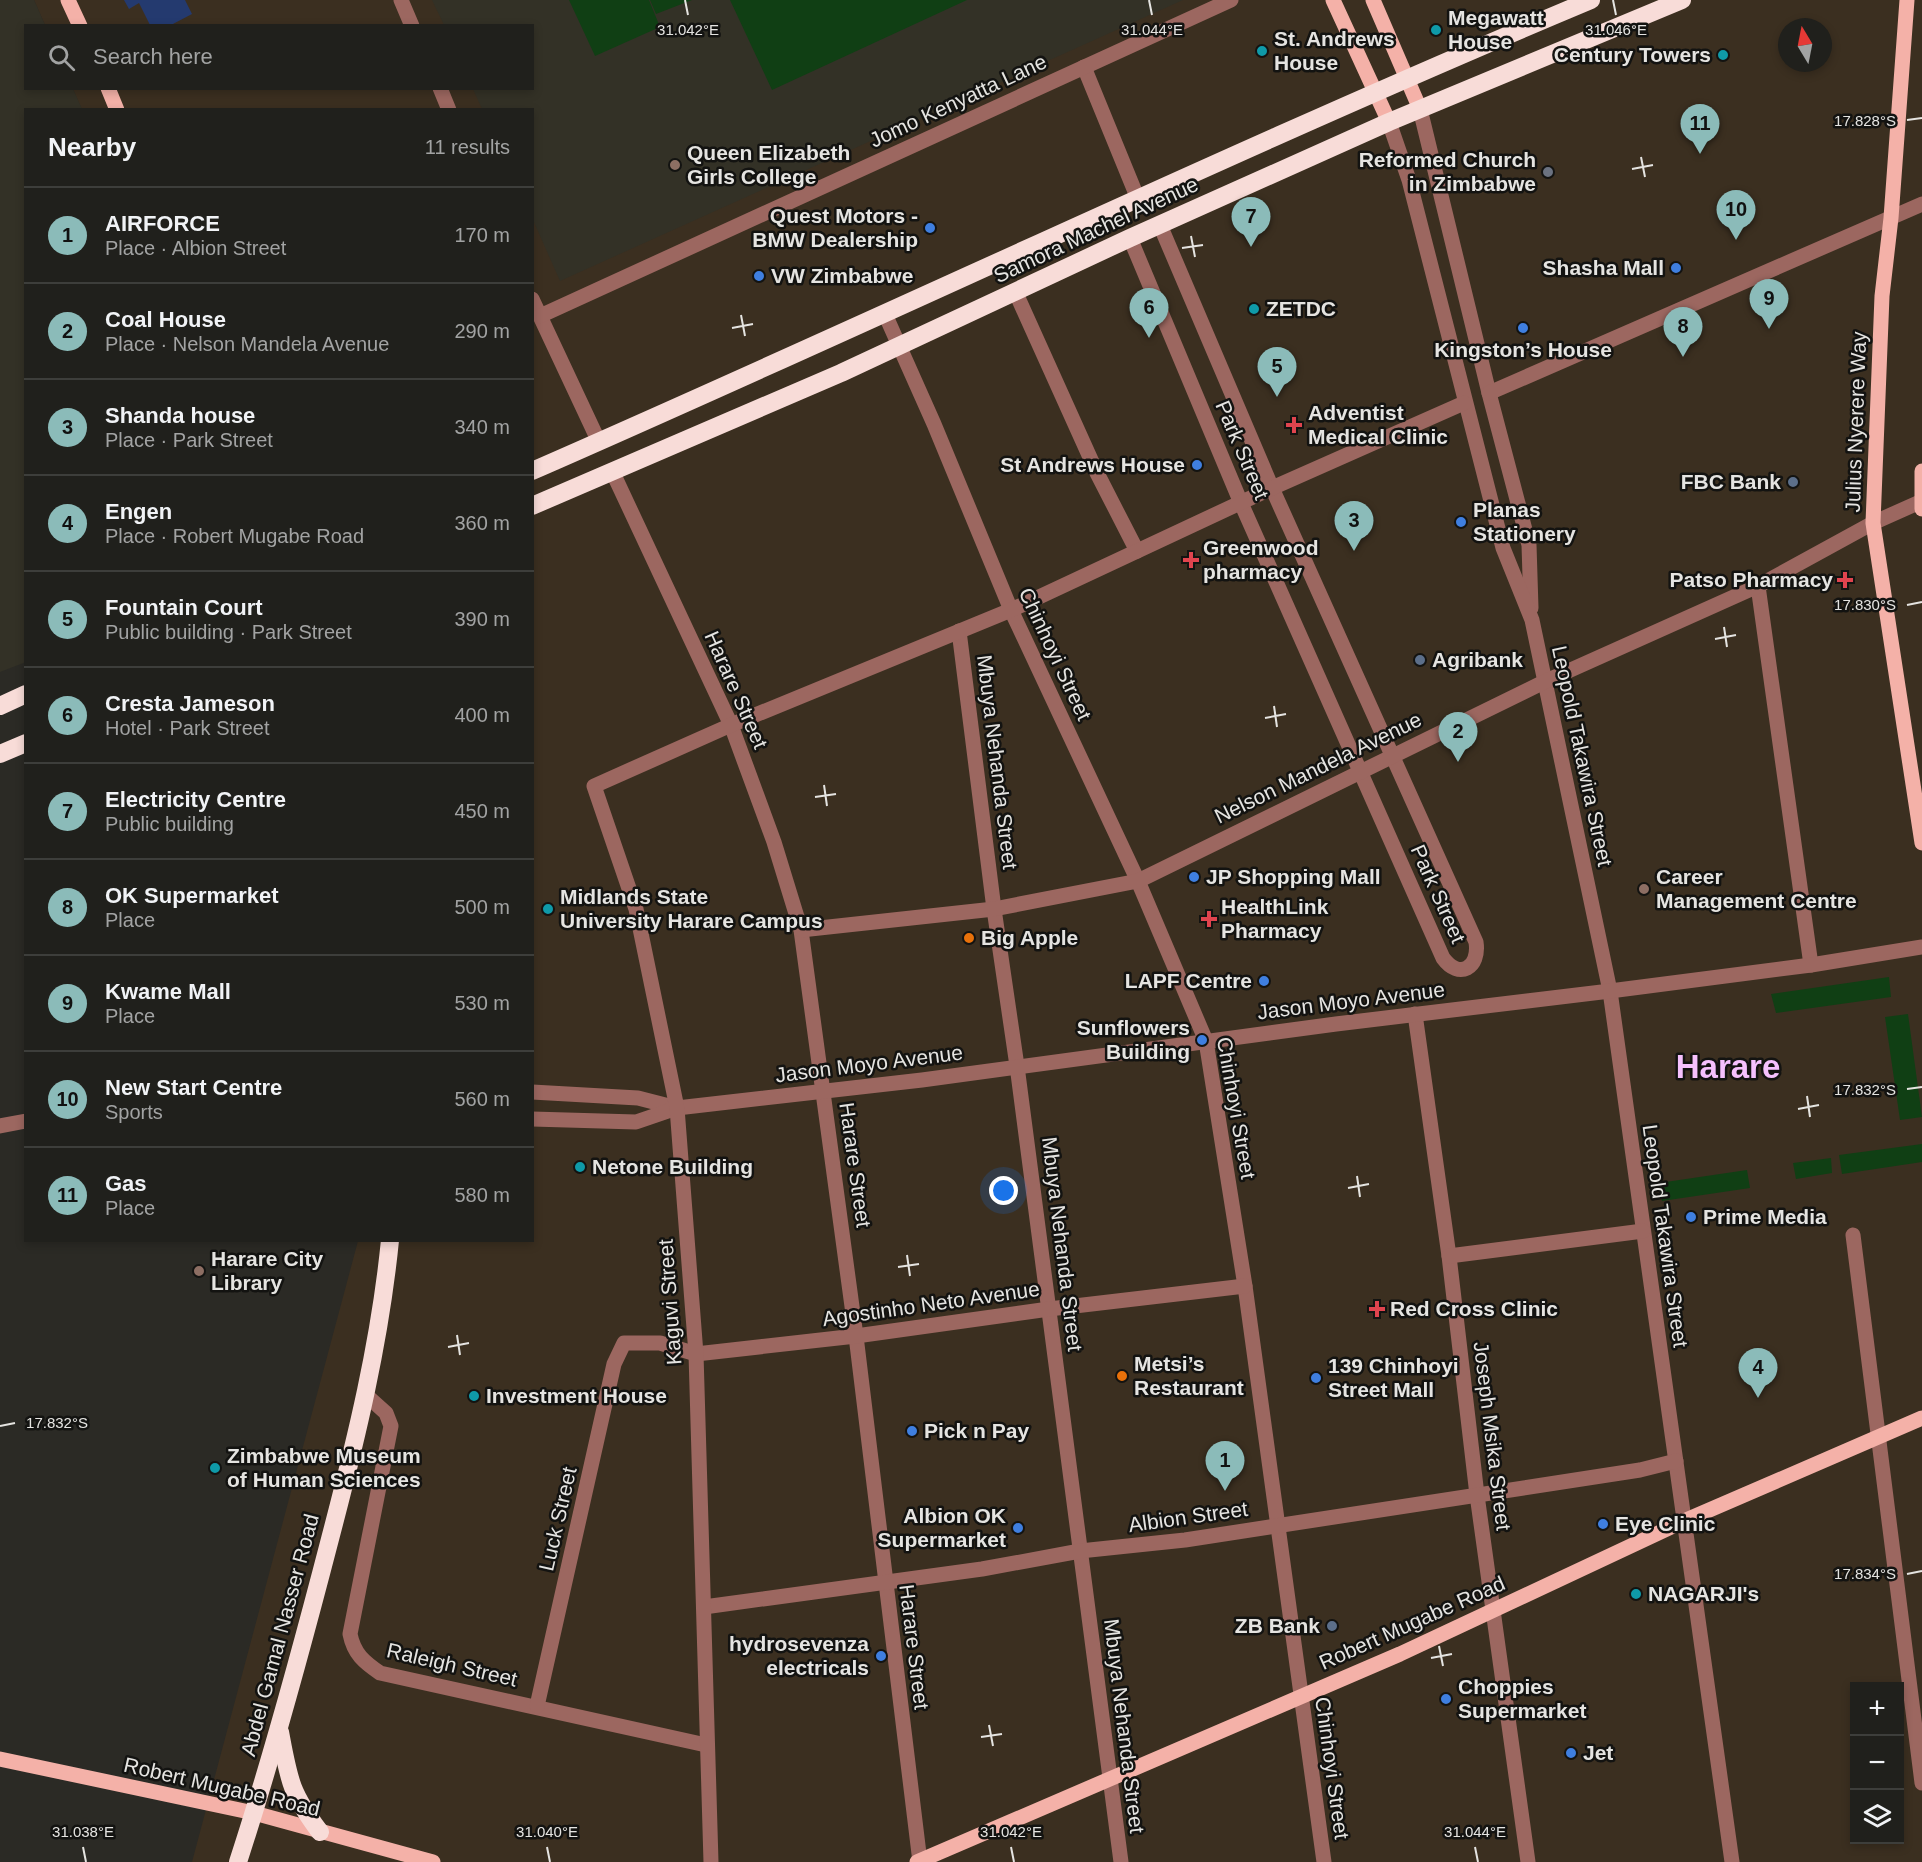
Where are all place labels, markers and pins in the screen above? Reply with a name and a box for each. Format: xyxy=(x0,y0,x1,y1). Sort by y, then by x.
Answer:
place label: Megawatt House xyxy=(1448,6,1544,53)
marker: Megawatt House xyxy=(1429,23,1443,37)
place label: St. Andrews House xyxy=(1274,27,1395,74)
place label: Century Towers xyxy=(1554,43,1711,66)
marker: St. Andrews House xyxy=(1255,44,1269,58)
marker: Century Towers xyxy=(1716,48,1730,62)
pin: 11 xyxy=(1680,104,1720,154)
place label: Queen Elizabeth Girls College xyxy=(687,141,850,188)
place label: Reformed Church in Zimbabwe xyxy=(1359,148,1536,195)
marker: Queen Elizabeth Girls College xyxy=(668,158,682,172)
marker: Reformed Church in Zimbabwe xyxy=(1541,165,1555,179)
pin: 10 xyxy=(1716,190,1756,240)
pin: 7 xyxy=(1232,198,1270,247)
place label: Quest Motors - BMW Dealership xyxy=(752,204,918,251)
marker: Quest Motors - BMW Dealership xyxy=(923,221,937,235)
place label: Shasha Mall xyxy=(1543,256,1664,279)
marker: Shasha Mall xyxy=(1669,261,1683,275)
place label: VW Zimbabwe xyxy=(771,264,913,287)
marker: VW Zimbabwe xyxy=(752,269,766,283)
pin: 9 xyxy=(1750,280,1788,329)
pin: 6 xyxy=(1130,288,1168,338)
place label: ZETDC xyxy=(1266,297,1336,320)
marker: ZETDC xyxy=(1247,302,1261,316)
pin: 8 xyxy=(1664,308,1702,357)
marker: Kingston’s House xyxy=(1516,321,1530,335)
place label: Kingston’s House xyxy=(1434,338,1612,361)
pin: 5 xyxy=(1258,348,1296,397)
place label: Adventist Medical Clinic xyxy=(1308,401,1448,448)
marker: Adventist Medical Clinic xyxy=(1285,416,1303,434)
place label: St Andrews House xyxy=(1000,453,1185,476)
marker: St Andrews House xyxy=(1190,458,1204,472)
place label: FBC Bank xyxy=(1681,470,1781,493)
marker: FBC Bank xyxy=(1786,475,1800,489)
place label: Planas Stationery xyxy=(1473,498,1576,545)
pin: 3 xyxy=(1334,502,1374,551)
marker: Planas Stationery xyxy=(1454,515,1468,529)
place label: Greenwood pharmacy xyxy=(1203,536,1319,583)
marker: Greenwood pharmacy xyxy=(1184,553,1198,567)
place label: Patso Pharmacy xyxy=(1670,568,1833,591)
marker: Patso Pharmacy xyxy=(1838,573,1852,587)
place label: Agribank xyxy=(1432,648,1523,671)
marker: Agribank xyxy=(1413,653,1427,667)
pin: 2 xyxy=(1438,712,1478,762)
place label: JP Shopping Mall xyxy=(1206,865,1381,888)
place label: Career Management Centre xyxy=(1656,865,1857,912)
marker: JP Shopping Mall xyxy=(1187,870,1201,884)
marker: Career Management Centre xyxy=(1637,882,1651,896)
place label: Midlands State University Harare Campus xyxy=(560,885,823,932)
place label: HealthLink Pharmacy xyxy=(1221,895,1329,942)
marker: Midlands State University Harare Campus xyxy=(541,902,555,916)
marker: HealthLink Pharmacy xyxy=(1202,912,1216,926)
place label: Big Apple xyxy=(981,926,1078,949)
marker: Big Apple xyxy=(962,931,976,945)
place label: LAPF Centre xyxy=(1125,969,1252,992)
marker: LAPF Centre xyxy=(1257,974,1271,988)
place label: Sunflowers Building xyxy=(1077,1016,1190,1063)
marker: Sunflowers Building xyxy=(1195,1033,1209,1047)
place label: Netone Building xyxy=(592,1155,753,1178)
marker: Netone Building xyxy=(573,1160,587,1174)
place label: Prime Media xyxy=(1703,1205,1827,1228)
marker: Prime Media xyxy=(1684,1210,1698,1224)
place label: Harare City Library xyxy=(211,1247,323,1294)
marker: Harare City Library xyxy=(192,1264,206,1278)
place label: Red Cross Clinic xyxy=(1390,1297,1558,1320)
marker: Red Cross Clinic xyxy=(1368,1300,1386,1318)
pin: 4 xyxy=(1738,1348,1778,1398)
place label: Metsi’s Restaurant xyxy=(1134,1352,1244,1399)
place label: 139 Chinhoyi Street Mall xyxy=(1328,1354,1459,1401)
marker: Metsi’s Restaurant xyxy=(1115,1369,1129,1383)
marker: 139 Chinhoyi Street Mall xyxy=(1309,1371,1323,1385)
place label: Investment House xyxy=(486,1384,667,1407)
marker: Investment House xyxy=(467,1389,481,1403)
place label: Pick n Pay xyxy=(924,1419,1029,1442)
marker: Pick n Pay xyxy=(905,1424,919,1438)
pin: 1 xyxy=(1206,1442,1244,1491)
place label: Zimbabwe Museum of Human Sciences xyxy=(227,1444,421,1491)
marker: Zimbabwe Museum of Human Sciences xyxy=(208,1461,222,1475)
place label: Albion OK Supermarket xyxy=(878,1504,1006,1551)
place label: Eye Clinic xyxy=(1615,1512,1716,1535)
marker: Eye Clinic xyxy=(1596,1517,1610,1531)
marker: Albion OK Supermarket xyxy=(1011,1521,1025,1535)
place label: NAGARJI's xyxy=(1648,1582,1759,1605)
marker: NAGARJI's xyxy=(1629,1587,1643,1601)
place label: ZB Bank xyxy=(1235,1614,1320,1637)
marker: ZB Bank xyxy=(1325,1619,1339,1633)
place label: hydrosevenza electricals xyxy=(729,1632,869,1679)
marker: hydrosevenza electricals xyxy=(874,1649,888,1663)
place label: Choppies Supermarket xyxy=(1458,1675,1586,1722)
marker: Choppies Supermarket xyxy=(1439,1692,1453,1706)
place label: Jet xyxy=(1583,1741,1613,1764)
marker: Jet xyxy=(1564,1746,1578,1760)

